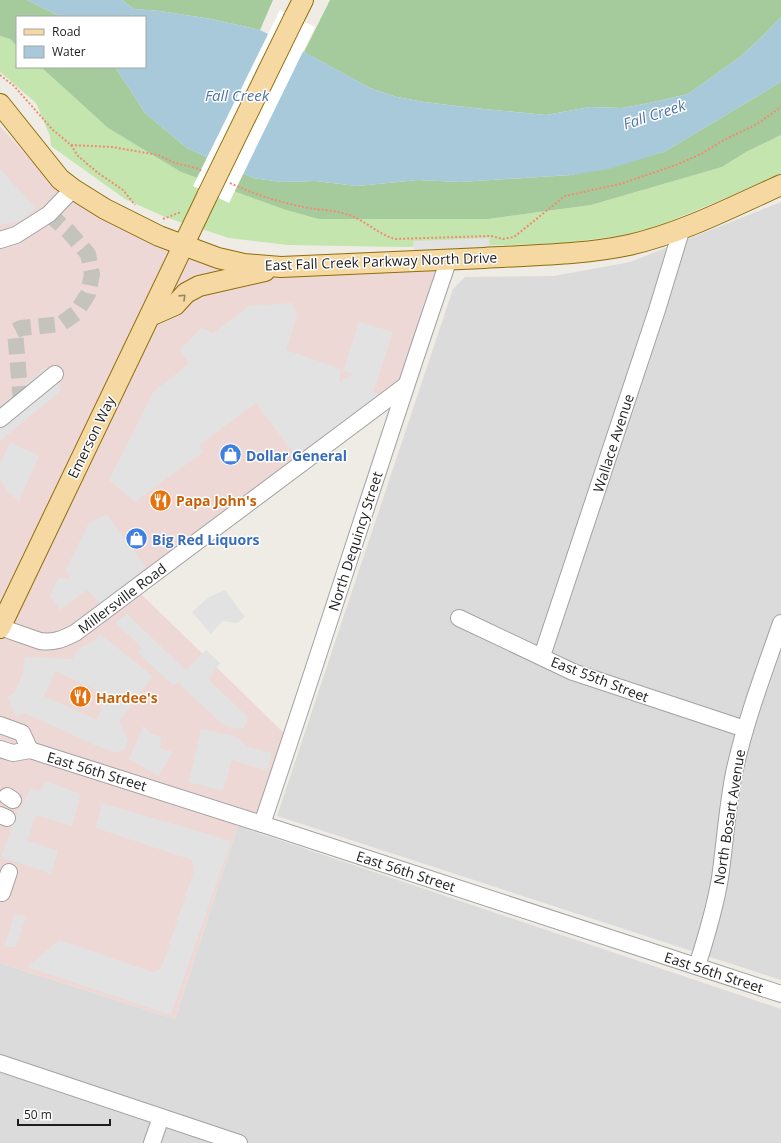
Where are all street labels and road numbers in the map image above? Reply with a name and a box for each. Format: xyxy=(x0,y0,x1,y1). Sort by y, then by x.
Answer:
street label: East Fall Creek Parkway North Drive xyxy=(264,247,498,275)
street label: Wallace Avenue xyxy=(588,391,638,495)
street label: Emerson Way xyxy=(63,392,120,481)
street label: North Dequincy Street xyxy=(323,469,387,613)
street label: Millersville Road xyxy=(74,559,170,637)
street label: East 55th Street xyxy=(548,652,652,706)
street label: East 56th Street xyxy=(45,747,149,795)
street label: North Bosart Avenue xyxy=(709,748,749,886)
street label: East 56th Street xyxy=(354,846,458,896)
street label: East 56th Street xyxy=(662,947,766,997)

